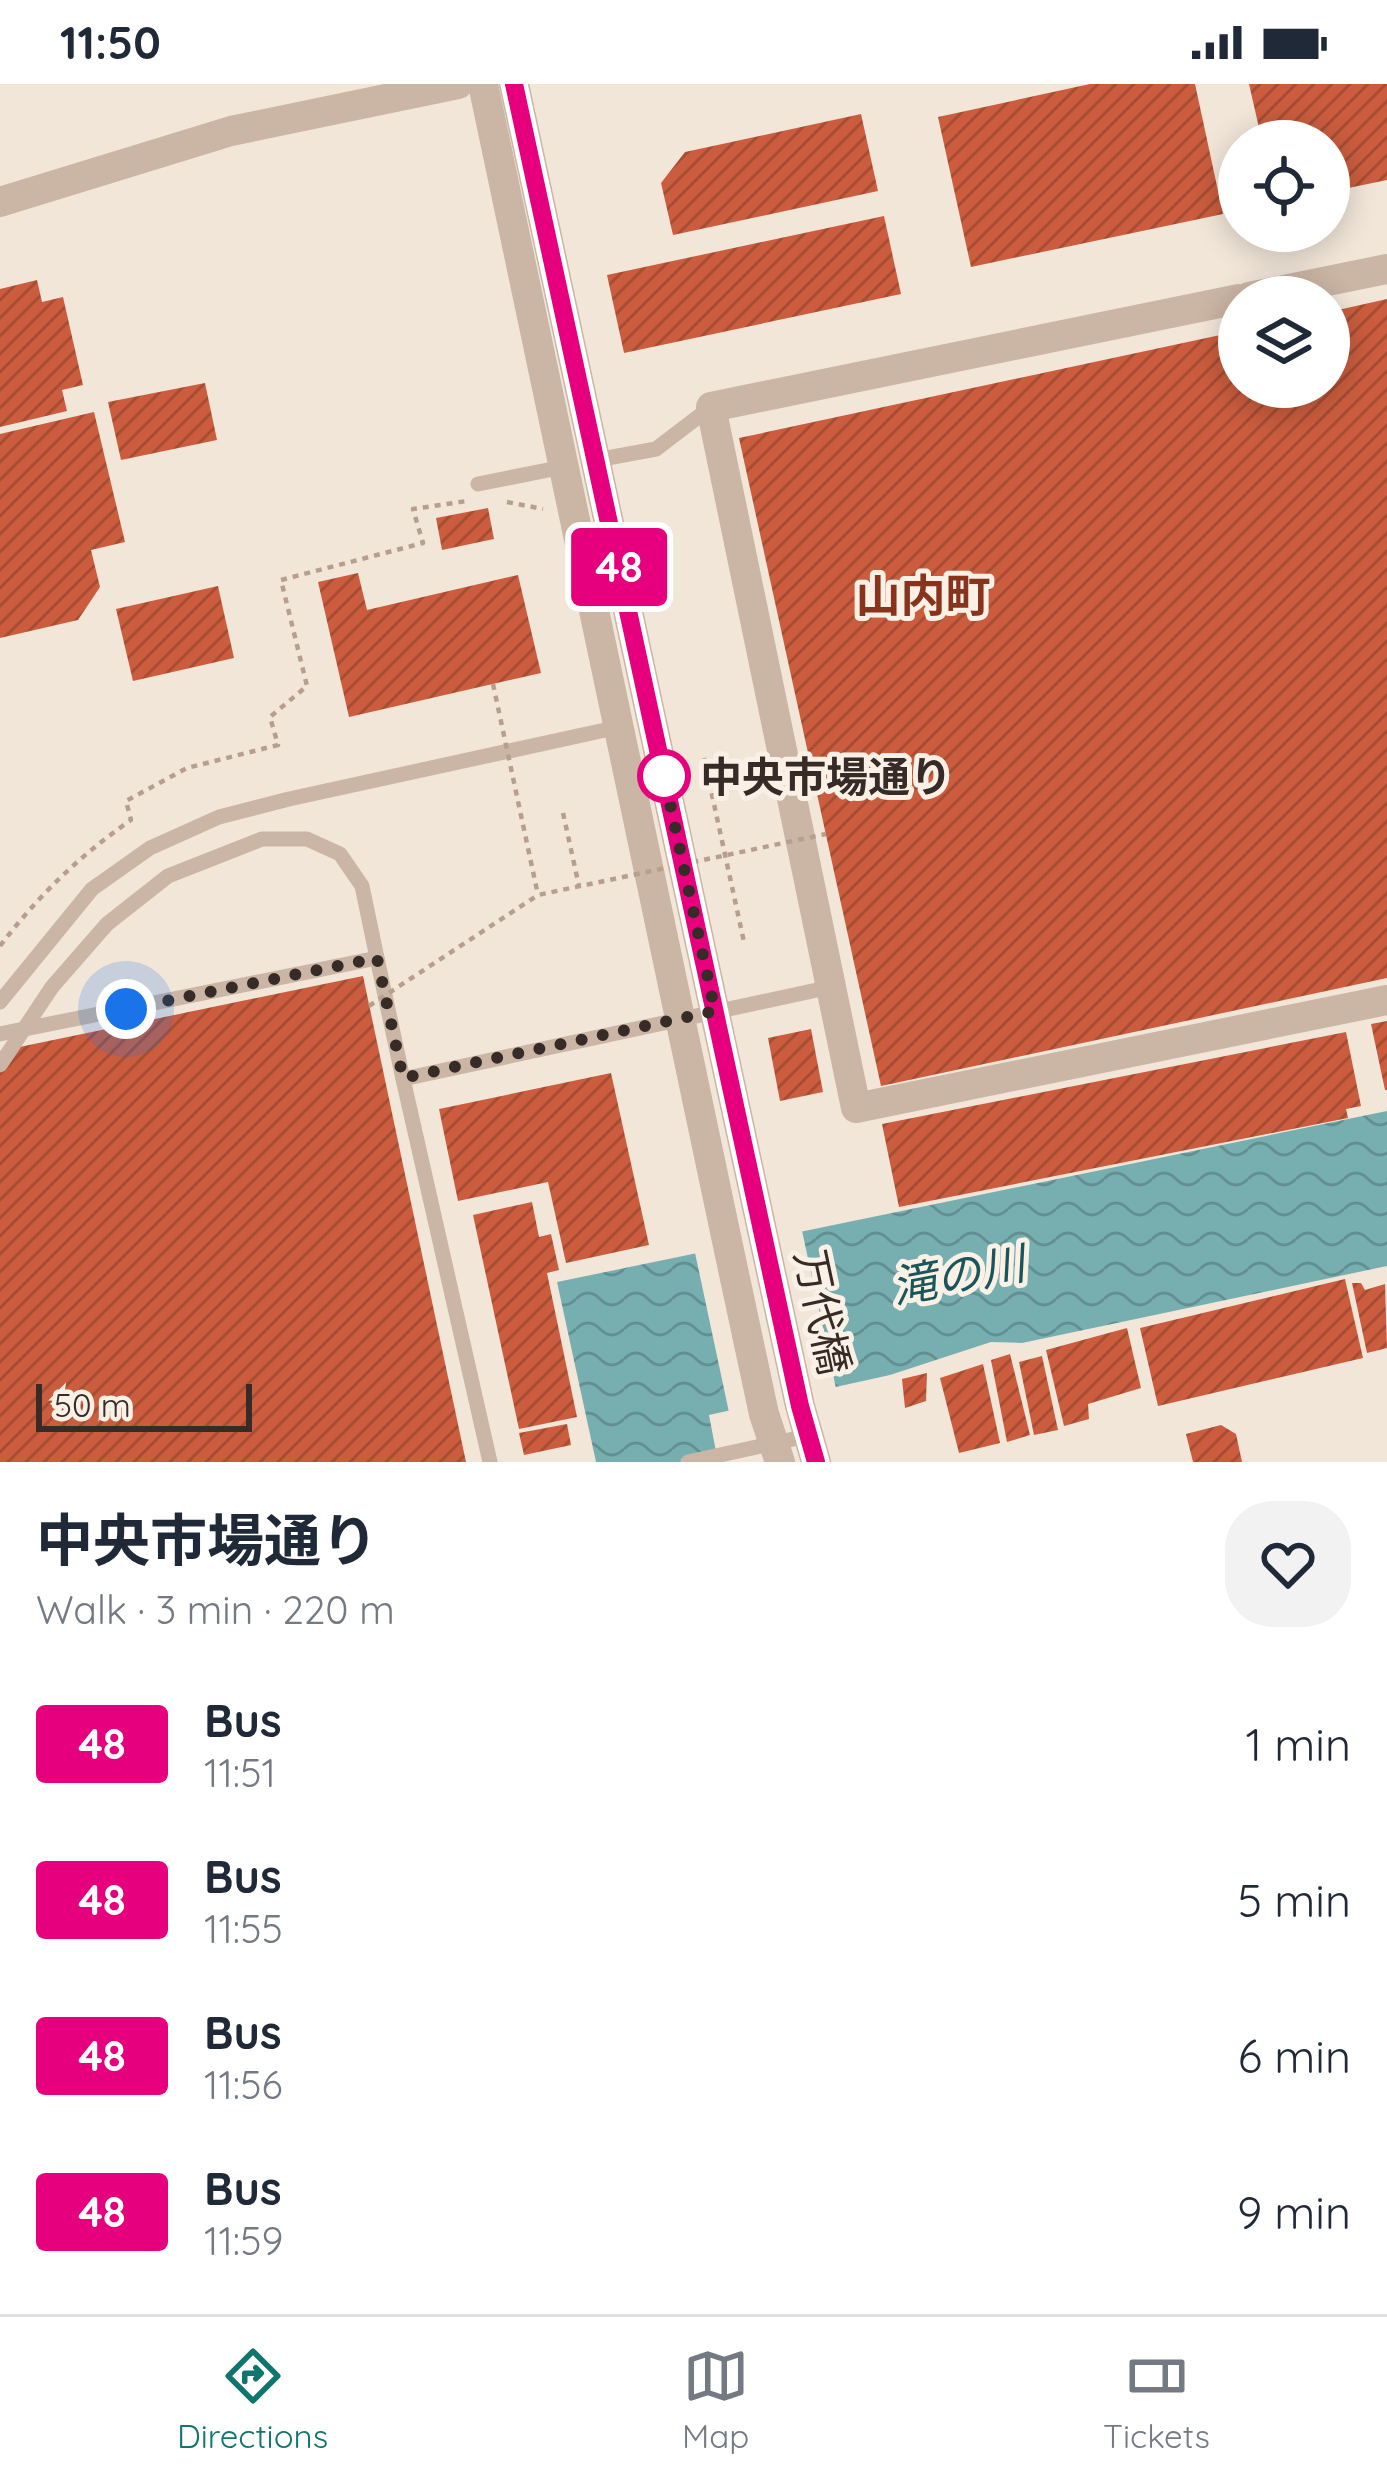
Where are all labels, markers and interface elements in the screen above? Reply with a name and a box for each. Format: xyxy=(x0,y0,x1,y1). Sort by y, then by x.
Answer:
text: 11:50 xyxy=(60,14,161,70)
map controls xyxy=(1218,120,1350,408)
button: locate xyxy=(1218,120,1350,252)
button: layers xyxy=(1218,276,1350,408)
line badge: 48 xyxy=(565,528,673,606)
text: 48 xyxy=(595,540,643,593)
district label: 山内町 xyxy=(855,567,991,623)
place label: 中央市場通り xyxy=(700,750,952,803)
marker: 中央市場通り xyxy=(639,751,689,801)
your location xyxy=(96,979,156,1039)
water label: 滝の川 xyxy=(886,1233,1034,1314)
street label: 万代橋 xyxy=(784,1245,862,1379)
scale bar xyxy=(36,1378,252,1431)
text: 50 m xyxy=(54,1384,131,1425)
button: heart xyxy=(1225,1501,1351,1627)
text: 中央市場通り xyxy=(36,1504,378,1575)
text: Walk · 3 min · 220 m xyxy=(36,1585,395,1634)
text: Bus xyxy=(204,1692,282,1748)
text: 1 min xyxy=(1245,1716,1351,1772)
text: 48 xyxy=(78,1717,126,1770)
text: 11:51 xyxy=(204,1748,276,1797)
text: Bus xyxy=(204,1848,282,1904)
text: 5 min xyxy=(1238,1872,1351,1928)
text: 48 xyxy=(78,1873,126,1926)
text: 11:55 xyxy=(204,1904,283,1953)
text: Bus xyxy=(204,2004,282,2060)
text: 6 min xyxy=(1238,2028,1351,2084)
text: 48 xyxy=(78,2029,126,2082)
text: 11:56 xyxy=(204,2060,282,2109)
text: Bus xyxy=(204,2160,282,2216)
text: 9 min xyxy=(1237,2184,1351,2240)
text: 48 xyxy=(78,2185,126,2238)
text: 11:59 xyxy=(204,2216,283,2265)
tab: Directions xyxy=(177,2343,328,2456)
tab: Map xyxy=(682,2343,749,2456)
tab: Tickets xyxy=(1103,2343,1210,2456)

